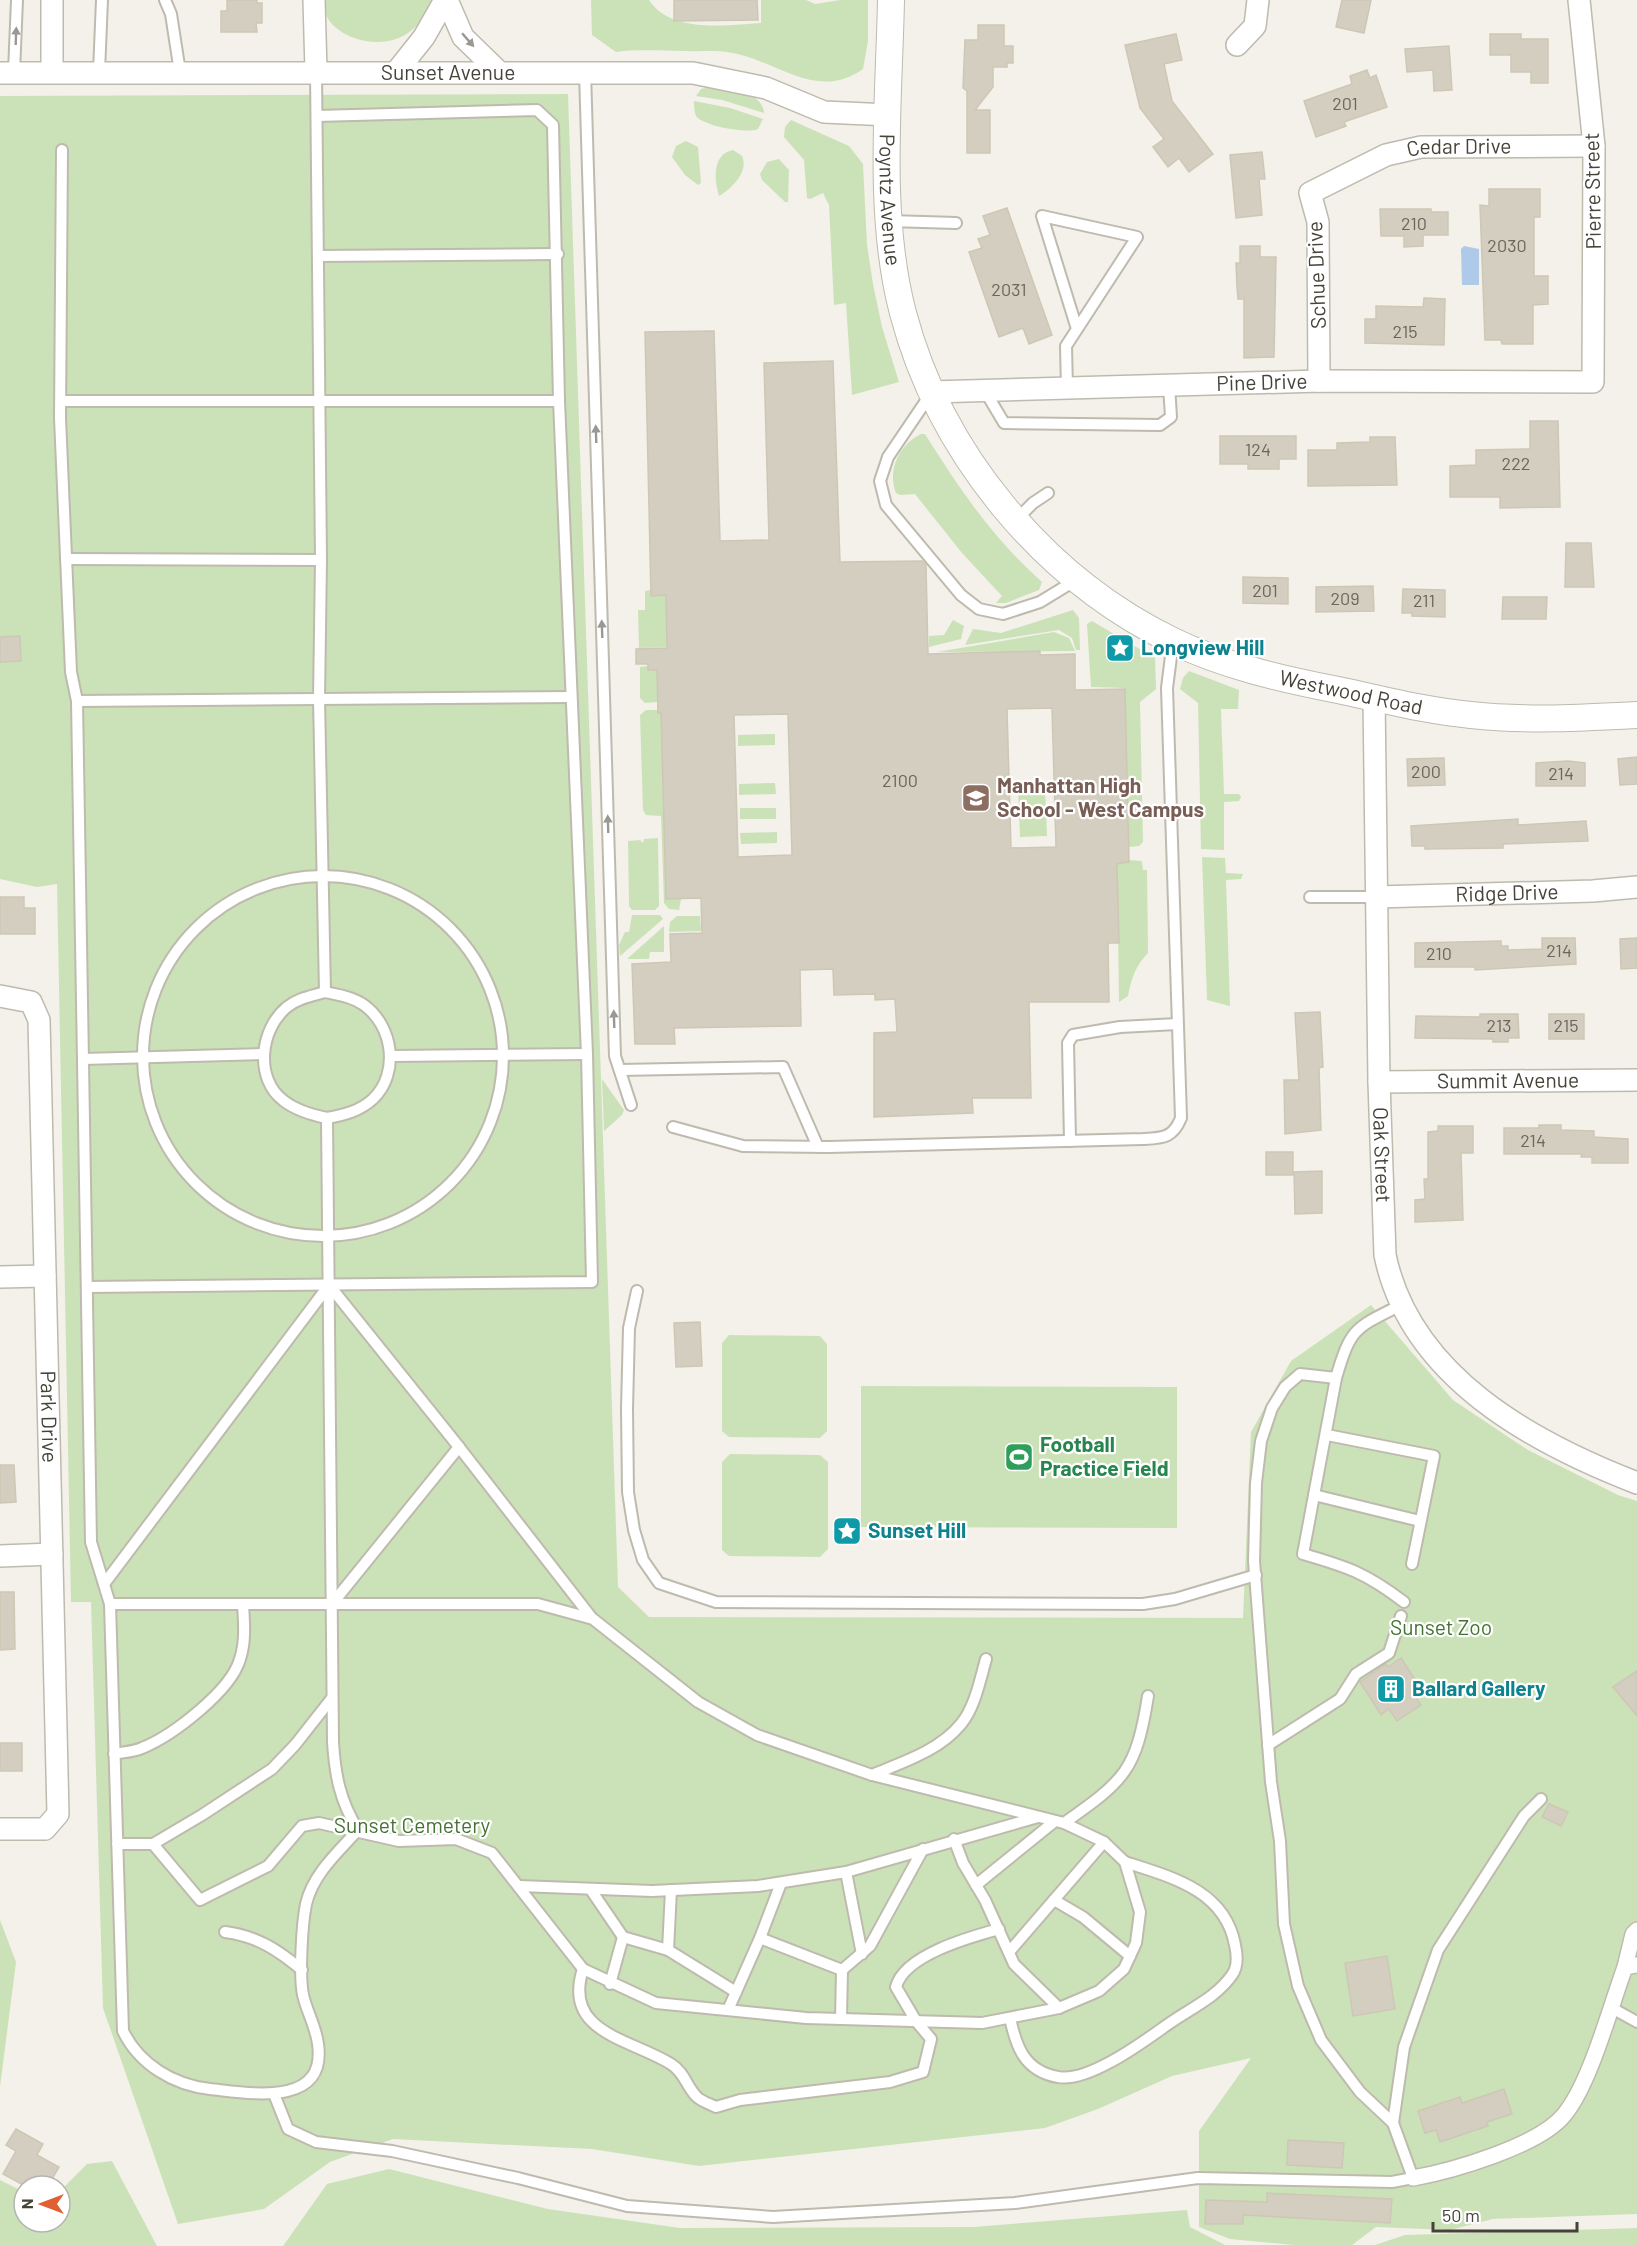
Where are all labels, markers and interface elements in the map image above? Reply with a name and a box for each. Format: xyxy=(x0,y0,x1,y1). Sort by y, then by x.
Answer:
one-way arrow xyxy=(11,27,20,46)
one-way arrow xyxy=(461,32,474,48)
street label: Sunset Avenue xyxy=(381,59,515,84)
house number: 201 xyxy=(1332,92,1358,114)
street label: Cedar Drive xyxy=(1404,132,1512,161)
street label: Pierre Street xyxy=(1578,132,1605,250)
street label: Poyntz Avenue xyxy=(875,134,907,267)
house number: 210 xyxy=(1401,212,1427,234)
street label: Schue Drive xyxy=(1301,221,1330,329)
house number: 2030 xyxy=(1487,234,1527,256)
house number: 2031 xyxy=(991,278,1027,300)
house number: 215 xyxy=(1393,320,1417,342)
street label: Pine Drive xyxy=(1216,367,1308,395)
one-way arrow xyxy=(591,424,600,443)
house number: 124 xyxy=(1245,438,1271,460)
house number: 222 xyxy=(1502,452,1530,474)
house number: 201 xyxy=(1252,579,1278,601)
house number: 209 xyxy=(1330,587,1360,609)
house number: 211 xyxy=(1413,589,1435,611)
one-way arrow xyxy=(597,619,606,638)
place icon: Longview Hill xyxy=(1104,632,1136,664)
place label: Longview Hill xyxy=(1141,634,1264,659)
street label: Westwood Road xyxy=(1277,664,1425,719)
house number: 200 xyxy=(1411,760,1441,782)
house number: 214 xyxy=(1548,762,1574,784)
house number: 2100 xyxy=(882,769,918,791)
place label: Manhattan High School - West Campus xyxy=(997,772,1204,821)
school or university icon: Manhattan High School - West Campus xyxy=(960,782,992,814)
one-way arrow xyxy=(603,814,612,833)
street label: Ridge Drive xyxy=(1455,878,1559,906)
house number: 214 xyxy=(1546,939,1572,961)
house number: 210 xyxy=(1426,942,1452,964)
one-way arrow xyxy=(609,1009,618,1028)
house number: 213 xyxy=(1487,1014,1511,1036)
house number: 215 xyxy=(1554,1014,1578,1036)
street label: Summit Avenue xyxy=(1437,1066,1579,1093)
street label: Oak Street xyxy=(1369,1107,1397,1203)
house number: 214 xyxy=(1520,1129,1546,1151)
street label: Park Drive xyxy=(36,1370,64,1463)
place label: Football Practice Field xyxy=(1040,1431,1169,1480)
sports icon: Football Practice Field xyxy=(1003,1441,1035,1473)
place icon: Sunset Hill xyxy=(831,1515,863,1547)
place label: Sunset Hill xyxy=(868,1517,966,1542)
park label: Sunset Zoo xyxy=(1390,1614,1492,1639)
building icon: Ballard Gallery xyxy=(1375,1673,1407,1705)
place label: Ballard Gallery xyxy=(1412,1675,1546,1700)
park label: Sunset Cemetery xyxy=(334,1812,491,1837)
north arrow xyxy=(12,2174,72,2234)
scale bar xyxy=(1433,2195,1577,2233)
text: N xyxy=(17,2199,36,2209)
text: 50 m xyxy=(1442,2204,1480,2226)

